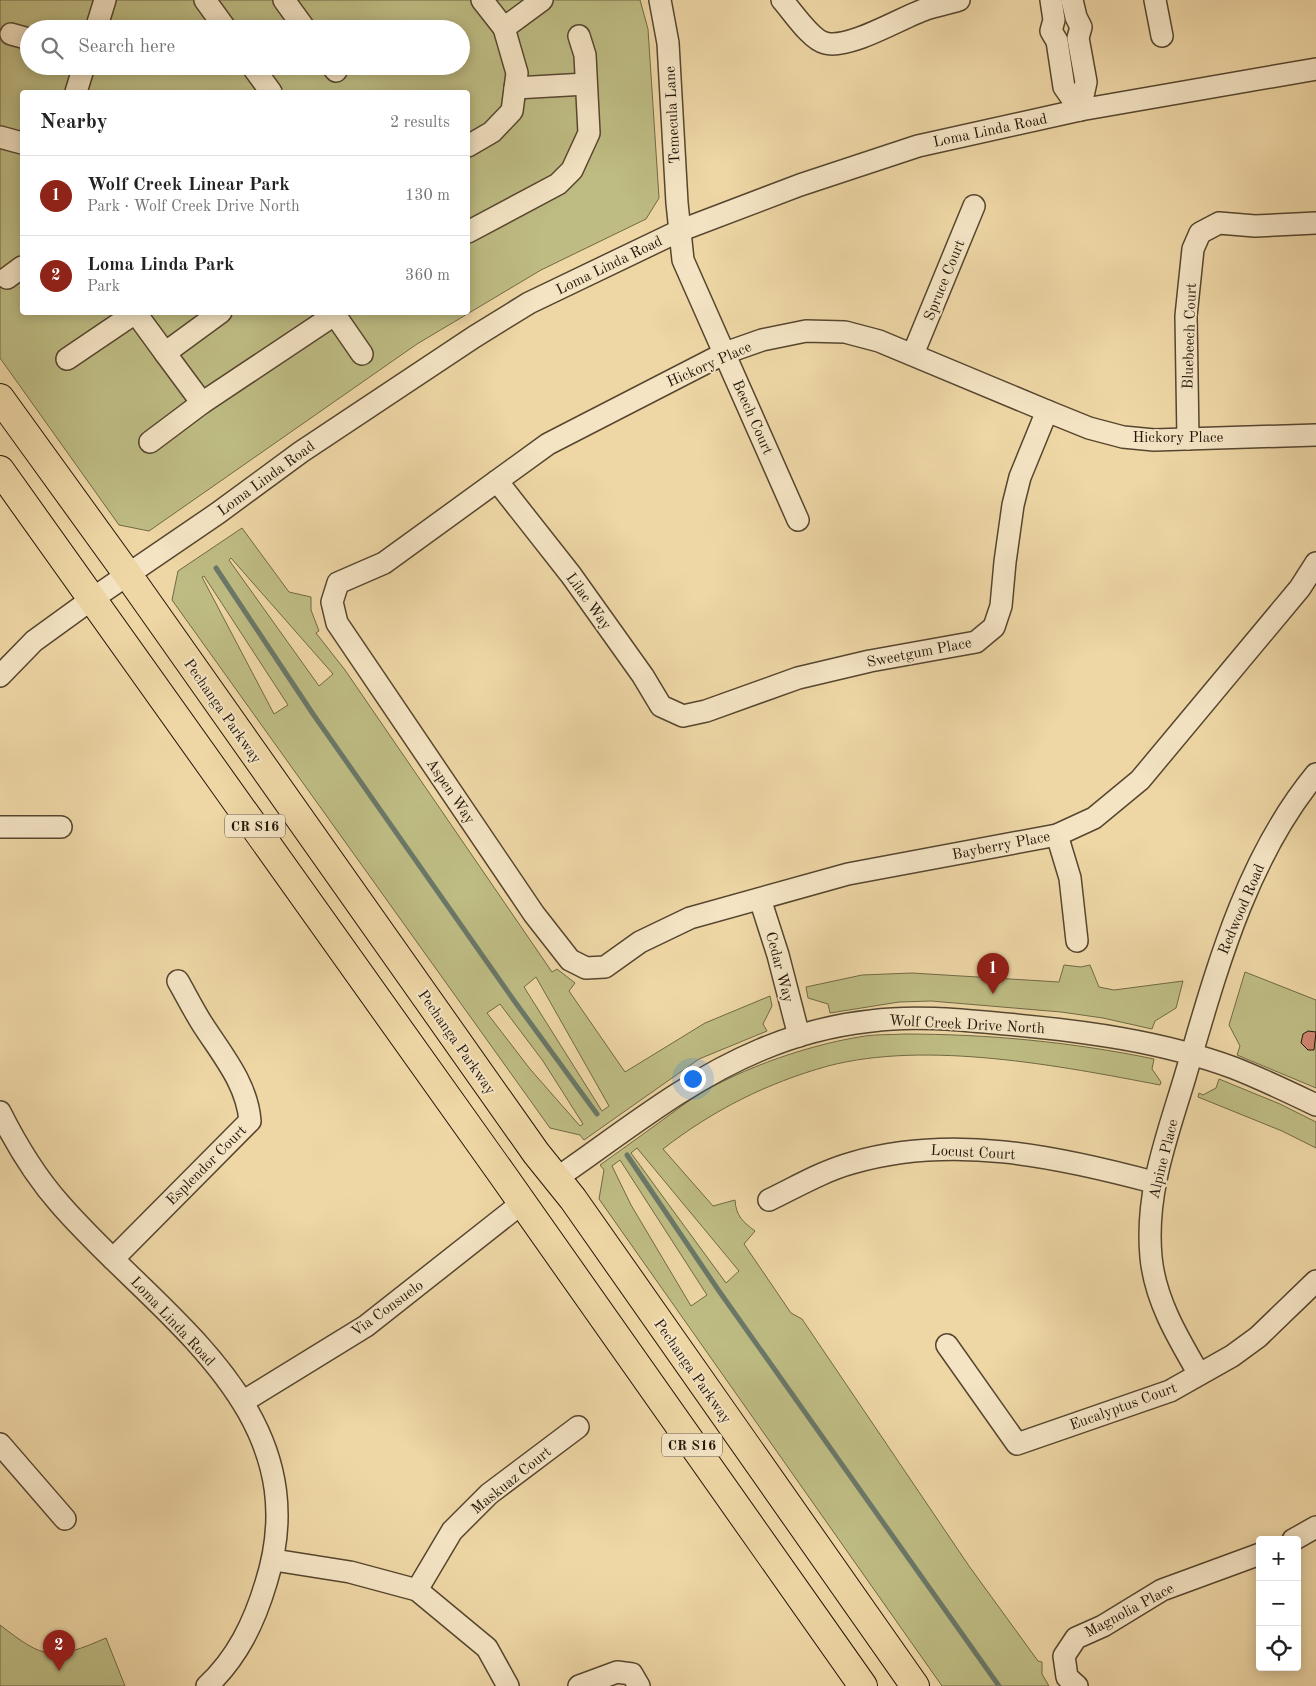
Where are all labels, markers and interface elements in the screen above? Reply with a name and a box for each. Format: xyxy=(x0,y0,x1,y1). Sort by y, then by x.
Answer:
search box xyxy=(20,20,470,75)
icon: search xyxy=(38,34,66,62)
text: Search here xyxy=(78,38,175,57)
street label: Temecula Lane xyxy=(663,65,684,164)
text: Nearby xyxy=(40,112,108,133)
street label: Loma Linda Road xyxy=(932,112,1049,151)
text: 2 results xyxy=(390,115,450,131)
text: Wolf Creek Linear Park xyxy=(87,176,290,195)
text: 1 xyxy=(51,188,61,204)
text: 130 m xyxy=(405,188,450,204)
text: Park · Wolf Creek Drive North xyxy=(87,199,300,215)
street label: Loma Linda Road xyxy=(554,234,665,299)
street label: Spruce Court xyxy=(922,238,968,323)
text: Loma Linda Park xyxy=(87,256,235,275)
text: 2 xyxy=(51,268,61,284)
text: 360 m xyxy=(405,268,450,284)
text: Park xyxy=(87,279,120,295)
street label: Bluebeech Court xyxy=(1181,283,1200,390)
street label: Hickory Place xyxy=(665,340,754,391)
street label: Beech Court xyxy=(729,378,775,457)
street label: Hickory Place xyxy=(1132,431,1224,446)
street label: Loma Linda Road xyxy=(216,439,318,519)
street label: Lilac Way xyxy=(562,571,613,633)
street label: Sweetgum Place xyxy=(866,636,973,671)
street label: Pechanga Parkway xyxy=(180,657,263,767)
street label: Aspen Way xyxy=(423,757,477,827)
road number: CR S16 xyxy=(225,814,285,838)
street label: Bayberry Place xyxy=(951,830,1052,863)
street label: Redwood Road xyxy=(1217,862,1268,957)
street label: Cedar Way xyxy=(762,930,795,1004)
pin: 1 xyxy=(977,953,1009,994)
street label: Pechanga Parkway xyxy=(414,988,497,1098)
street label: Wolf Creek Drive North xyxy=(889,1014,1045,1037)
your location xyxy=(680,1066,706,1092)
street label: Alpine Place xyxy=(1147,1118,1182,1201)
street label: Esplendor Court xyxy=(164,1123,250,1209)
street label: Locust Court xyxy=(930,1144,1016,1163)
street label: Loma Linda Road xyxy=(127,1274,217,1370)
street label: Via Consuelo xyxy=(349,1278,427,1340)
street label: Pechanga Parkway xyxy=(650,1317,733,1427)
street label: Eucalyptus Court xyxy=(1068,1381,1179,1434)
road number: CR S16 xyxy=(662,1434,722,1456)
street label: Maskuaz Court xyxy=(469,1445,555,1518)
map controls xyxy=(1256,1536,1301,1671)
button: + xyxy=(1256,1536,1301,1581)
button: − xyxy=(1256,1581,1301,1626)
street label: Magnolia Place xyxy=(1083,1582,1177,1641)
button: locate xyxy=(1256,1626,1301,1671)
pin: 2 xyxy=(43,1630,75,1671)

